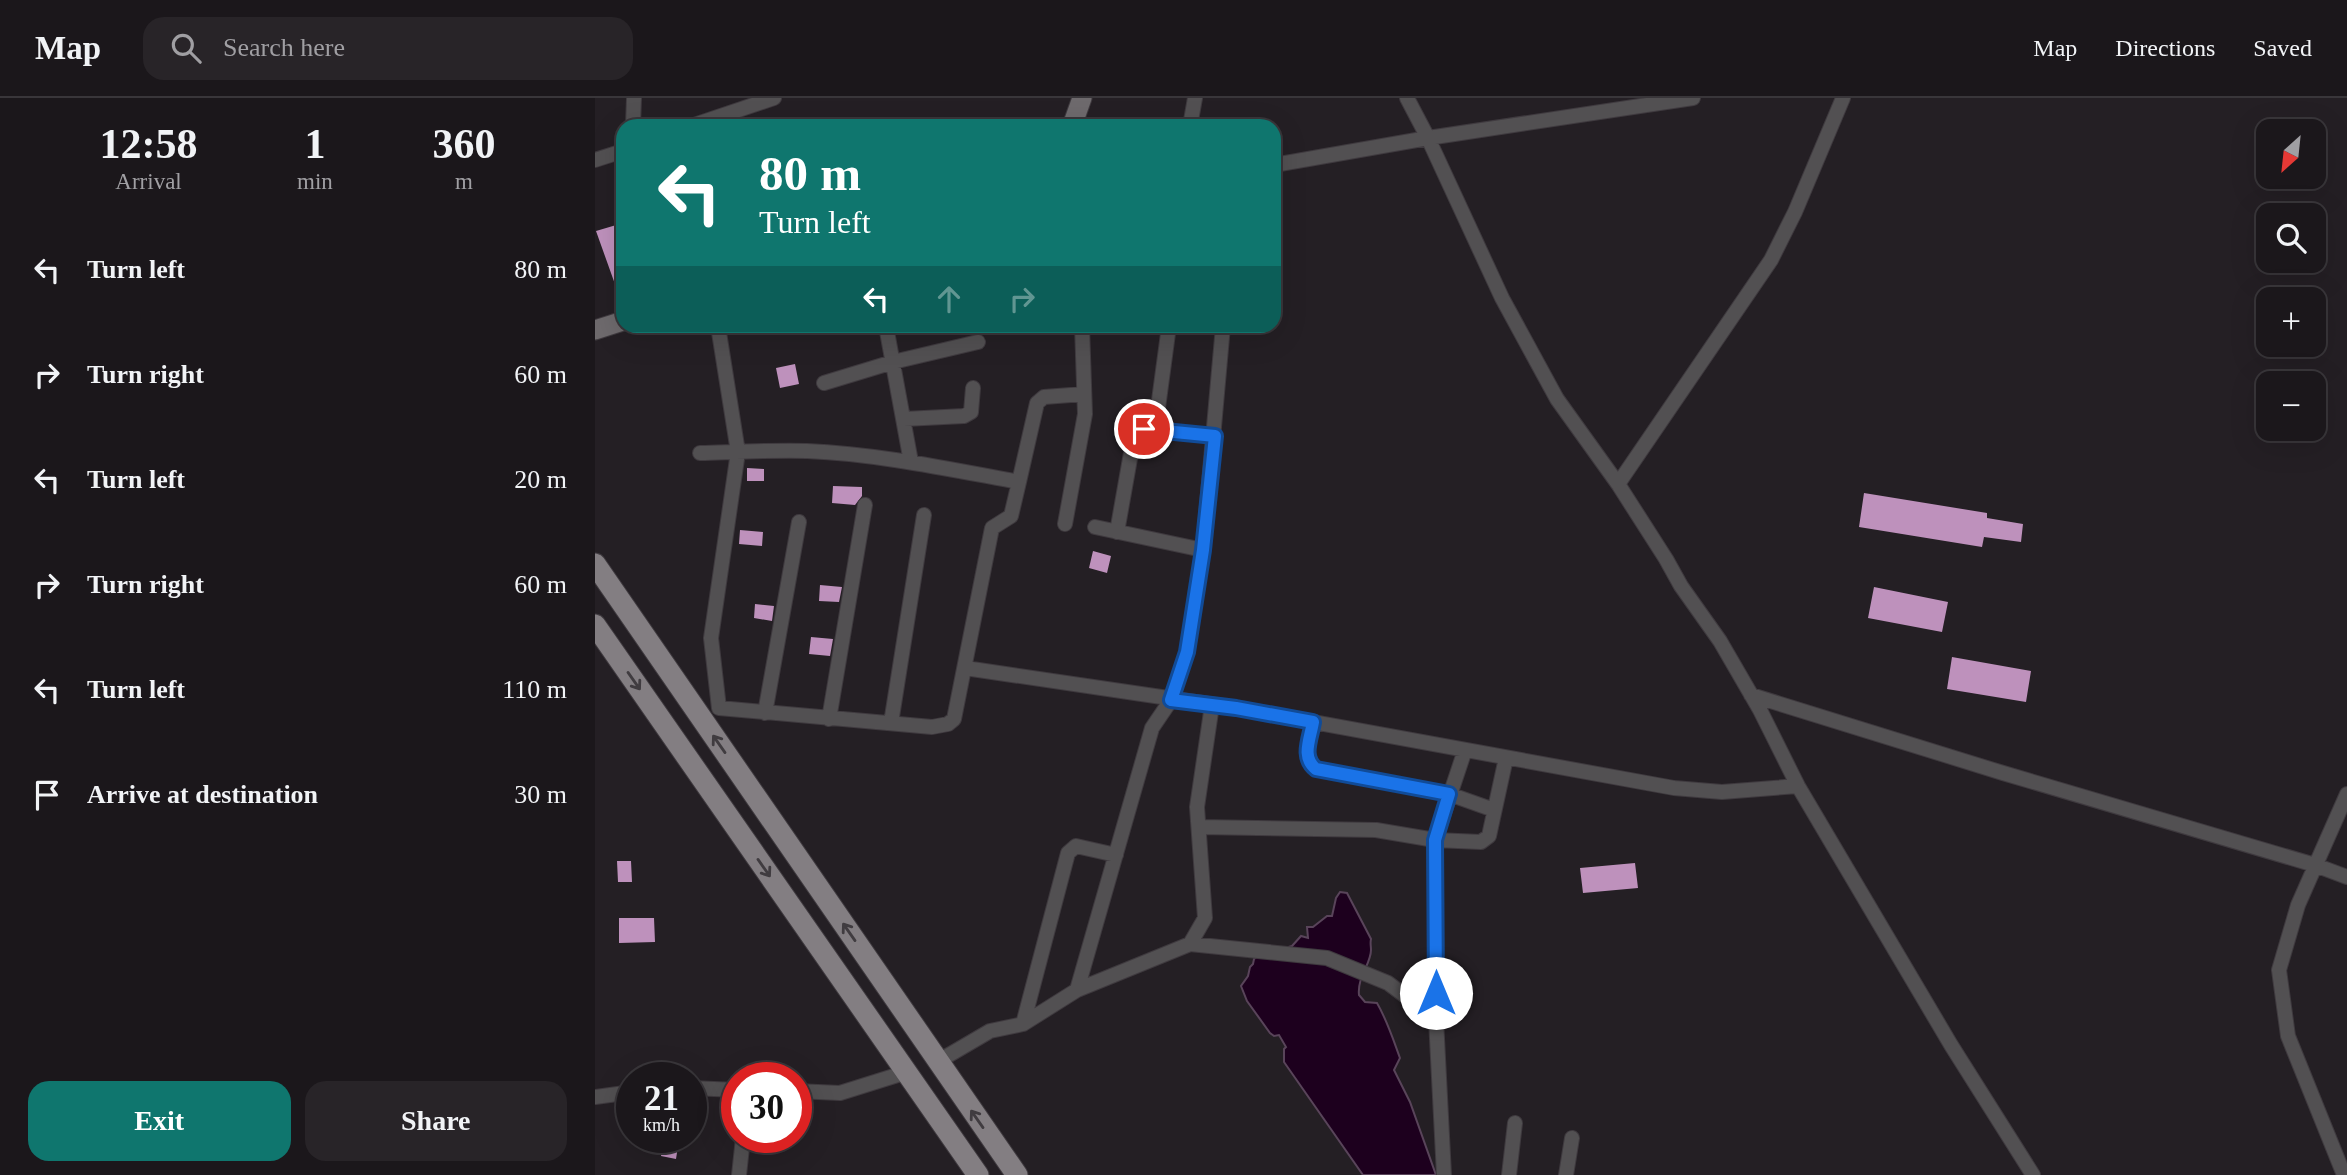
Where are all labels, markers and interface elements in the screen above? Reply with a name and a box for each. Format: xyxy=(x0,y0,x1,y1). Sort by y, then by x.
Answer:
search box xyxy=(143,17,633,80)
icon: search xyxy=(167,29,205,67)
text: Map xyxy=(35,30,101,66)
text: Search here xyxy=(223,33,345,62)
text: Map xyxy=(2033,35,2077,61)
text: Directions xyxy=(2115,35,2215,61)
text: Saved xyxy=(2253,35,2312,61)
north arrow xyxy=(2256,119,2326,189)
map controls xyxy=(2256,119,2326,441)
text: 12:58 xyxy=(100,121,198,167)
text: 1 xyxy=(304,121,325,167)
text: 360 xyxy=(432,121,495,167)
text: 80 m xyxy=(759,146,861,201)
icon: left xyxy=(644,147,735,238)
text: Arrival xyxy=(115,169,182,194)
text: min xyxy=(297,169,333,194)
text: m xyxy=(455,169,473,194)
button: search xyxy=(2256,203,2326,273)
text: Turn left xyxy=(759,204,871,240)
icon: left xyxy=(28,251,66,289)
text: Turn left xyxy=(87,255,185,284)
text: 80 m xyxy=(514,255,567,284)
icon: left xyxy=(857,280,895,318)
icon: ahead xyxy=(930,280,968,318)
icon: right xyxy=(1003,280,1041,318)
button: + xyxy=(2256,287,2326,357)
icon: right xyxy=(28,356,66,394)
text: Turn right xyxy=(87,360,204,389)
text: 60 m xyxy=(514,360,567,389)
button: − xyxy=(2256,371,2326,441)
pin xyxy=(1114,399,1174,459)
icon: arrive xyxy=(1125,410,1163,448)
icon: left xyxy=(28,461,66,499)
text: Turn left xyxy=(87,465,185,494)
text: 20 m xyxy=(514,465,567,494)
icon: right xyxy=(28,566,66,604)
text: Turn right xyxy=(87,570,204,599)
text: 60 m xyxy=(514,570,567,599)
icon: left xyxy=(28,671,66,709)
one-way arrow xyxy=(627,671,641,690)
text: Turn left xyxy=(87,675,185,704)
text: 110 m xyxy=(502,675,567,704)
one-way arrow xyxy=(712,735,727,754)
icon: arrive xyxy=(28,776,66,814)
text: Arrive at destination xyxy=(87,780,318,809)
text: 30 m xyxy=(514,780,567,809)
one-way arrow xyxy=(757,858,771,877)
one-way arrow xyxy=(842,922,856,942)
position arrow xyxy=(1399,956,1473,1030)
speed limit sign: 30 xyxy=(721,1062,812,1153)
text: 21 xyxy=(644,1079,679,1118)
button: Exit xyxy=(28,1081,291,1161)
button: Share xyxy=(305,1081,567,1161)
one-way arrow xyxy=(970,1110,984,1129)
text: km/h xyxy=(643,1115,680,1135)

